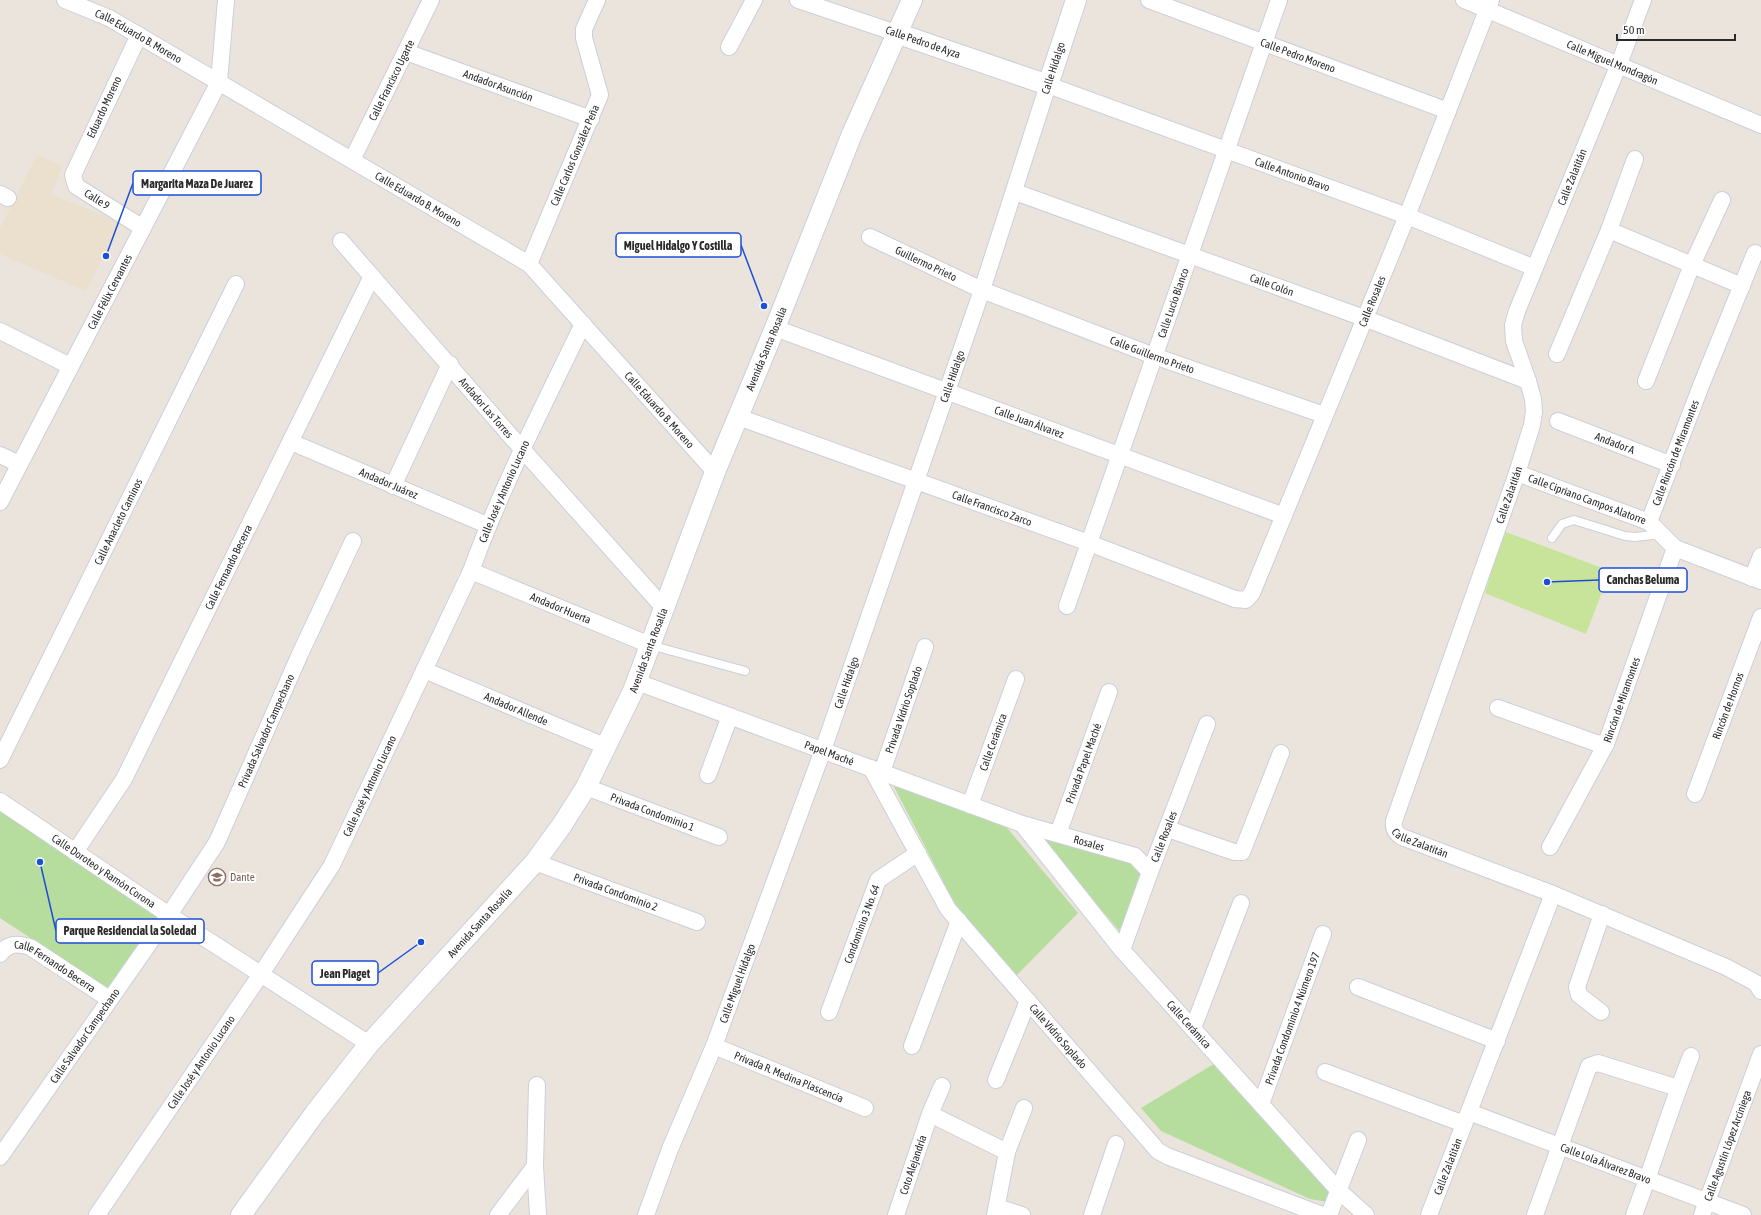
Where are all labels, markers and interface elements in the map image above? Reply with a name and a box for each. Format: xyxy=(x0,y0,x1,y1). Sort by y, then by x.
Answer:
street label: Calle Eduardo B. Moreno xyxy=(93,7,184,65)
scale bar xyxy=(1617,16,1735,42)
text: 50 m xyxy=(1623,23,1645,37)
street label: Calle Pedro de Ayza xyxy=(884,24,962,60)
street label: Calle Pedro Moreno xyxy=(1259,36,1337,75)
street label: Calle Francisco Ugarte xyxy=(366,38,416,123)
street label: Calle Miguel Mondragón xyxy=(1565,38,1660,87)
street label: Calle Hidalgo xyxy=(1039,40,1067,96)
street label: Andador Asunción xyxy=(462,67,535,103)
street label: Eduardo Moreno xyxy=(84,74,124,140)
street label: Calle Carlos González Peña xyxy=(548,103,601,208)
street label: Calle Zalatitán xyxy=(1555,147,1589,207)
street label: Calle Antonio Bravo xyxy=(1253,155,1332,193)
street label: Calle Eduardo B. Moreno xyxy=(373,169,464,229)
callout: Margarita Maza De Juarez xyxy=(133,171,261,195)
text: Margarita Maza De Juarez xyxy=(141,177,254,191)
street label: Calle 9 xyxy=(82,187,112,212)
callout: Miguel Hidalgo Y Costilla xyxy=(616,233,741,257)
text: Miguel Hidalgo Y Costilla xyxy=(624,239,733,253)
street label: Guillermo Prieto xyxy=(893,244,959,283)
street label: Calle Félix Cervantes xyxy=(85,252,134,331)
street label: Calle Lucio Blanco xyxy=(1155,267,1191,339)
street label: Calle Colón xyxy=(1248,271,1295,298)
street label: Calle Rosales xyxy=(1356,274,1388,328)
street label: Avenida Santa Rosalía xyxy=(744,305,789,392)
street label: Calle Guillermo Prieto xyxy=(1108,334,1196,376)
street label: Calle Hidalgo xyxy=(938,349,967,404)
street label: Calle Eduardo B. Moreno xyxy=(622,369,697,450)
street label: Andador Las Torres xyxy=(457,375,516,440)
street label: Calle Rincón de Miramontes xyxy=(1650,398,1701,507)
street label: Calle Juan Álvarez xyxy=(993,404,1066,440)
street label: Andador A xyxy=(1593,430,1637,456)
street label: Calle José y Antonio Lucano xyxy=(476,438,532,544)
street label: Calle Zalatitán xyxy=(1494,465,1524,525)
street label: Andador Juárez xyxy=(358,466,420,501)
street label: Calle Cipriano Campos Alatorre xyxy=(1527,472,1648,526)
street label: Calle Anacleto Caminos xyxy=(92,476,145,567)
street label: Calle Francisco Zarco xyxy=(951,488,1034,528)
street label: Calle Fernando Becerra xyxy=(202,523,254,612)
callout: Canchas Beluma xyxy=(1599,568,1687,592)
text: Canchas Beluma xyxy=(1607,573,1680,587)
street label: Andador Huerta xyxy=(529,590,593,626)
street label: Avenida Santa Rosalía xyxy=(627,606,670,694)
street label: Calle Hidalgo xyxy=(832,655,861,710)
street label: Rincón de Miramontes xyxy=(1601,656,1642,744)
street label: Privada Vidrio Soplado xyxy=(883,664,924,755)
street label: Rincón de Hornos xyxy=(1710,671,1746,741)
street label: Privada Salvador Campechano xyxy=(236,672,296,790)
street label: Andador Allende xyxy=(483,690,550,727)
street label: Calle Cerámica xyxy=(977,712,1009,772)
street label: Privada Papel Maché xyxy=(1063,722,1103,805)
street label: Calle José y Antonio Lucano xyxy=(340,734,398,838)
street label: Papel Maché xyxy=(803,738,856,768)
street label: Privada Condominio 1 xyxy=(609,791,696,833)
street label: Calle Rosales xyxy=(1148,809,1179,864)
street label: Calle Zalatitán xyxy=(1389,826,1450,860)
street label: Calle Doroteo y Ramón Corona xyxy=(50,832,158,910)
street label: Rosales xyxy=(1072,833,1106,853)
school or university icon: Dante xyxy=(207,867,227,887)
place label: Dante xyxy=(230,871,255,883)
street label: Privada Condominio 2 xyxy=(572,871,659,913)
street label: Condominio 3 No. 64 xyxy=(842,883,882,965)
street label: Avenida Santa Rosalía xyxy=(445,885,514,960)
callout: Parque Residencial la Soledad xyxy=(56,919,204,943)
text: Parque Residencial la Soledad xyxy=(64,924,197,938)
street label: Calle Fernando Becerra xyxy=(14,938,98,994)
street label: Calle Miguel Hidalgo xyxy=(717,942,757,1025)
street label: Privada Condominio 4 Número 197 xyxy=(1262,951,1322,1086)
callout: Jean Piaget xyxy=(312,961,378,985)
text: Jean Piaget xyxy=(319,967,371,981)
street label: Calle Salvador Campechano xyxy=(48,986,122,1085)
street label: Calle Cerámica xyxy=(1164,998,1214,1051)
street label: Calle Vidrio Soplado xyxy=(1027,1001,1090,1071)
street label: Calle José y Antonio Lucano xyxy=(165,1013,237,1111)
street label: Privada R. Medina Plascencia xyxy=(732,1049,845,1105)
street label: Calle Agustín López Arciniega xyxy=(1702,1088,1753,1203)
street label: Coto Alejandría xyxy=(897,1133,929,1196)
street label: Calle Zalatitán xyxy=(1431,1136,1464,1197)
street label: Calle Lola Álvarez Bravo xyxy=(1559,1141,1653,1186)

